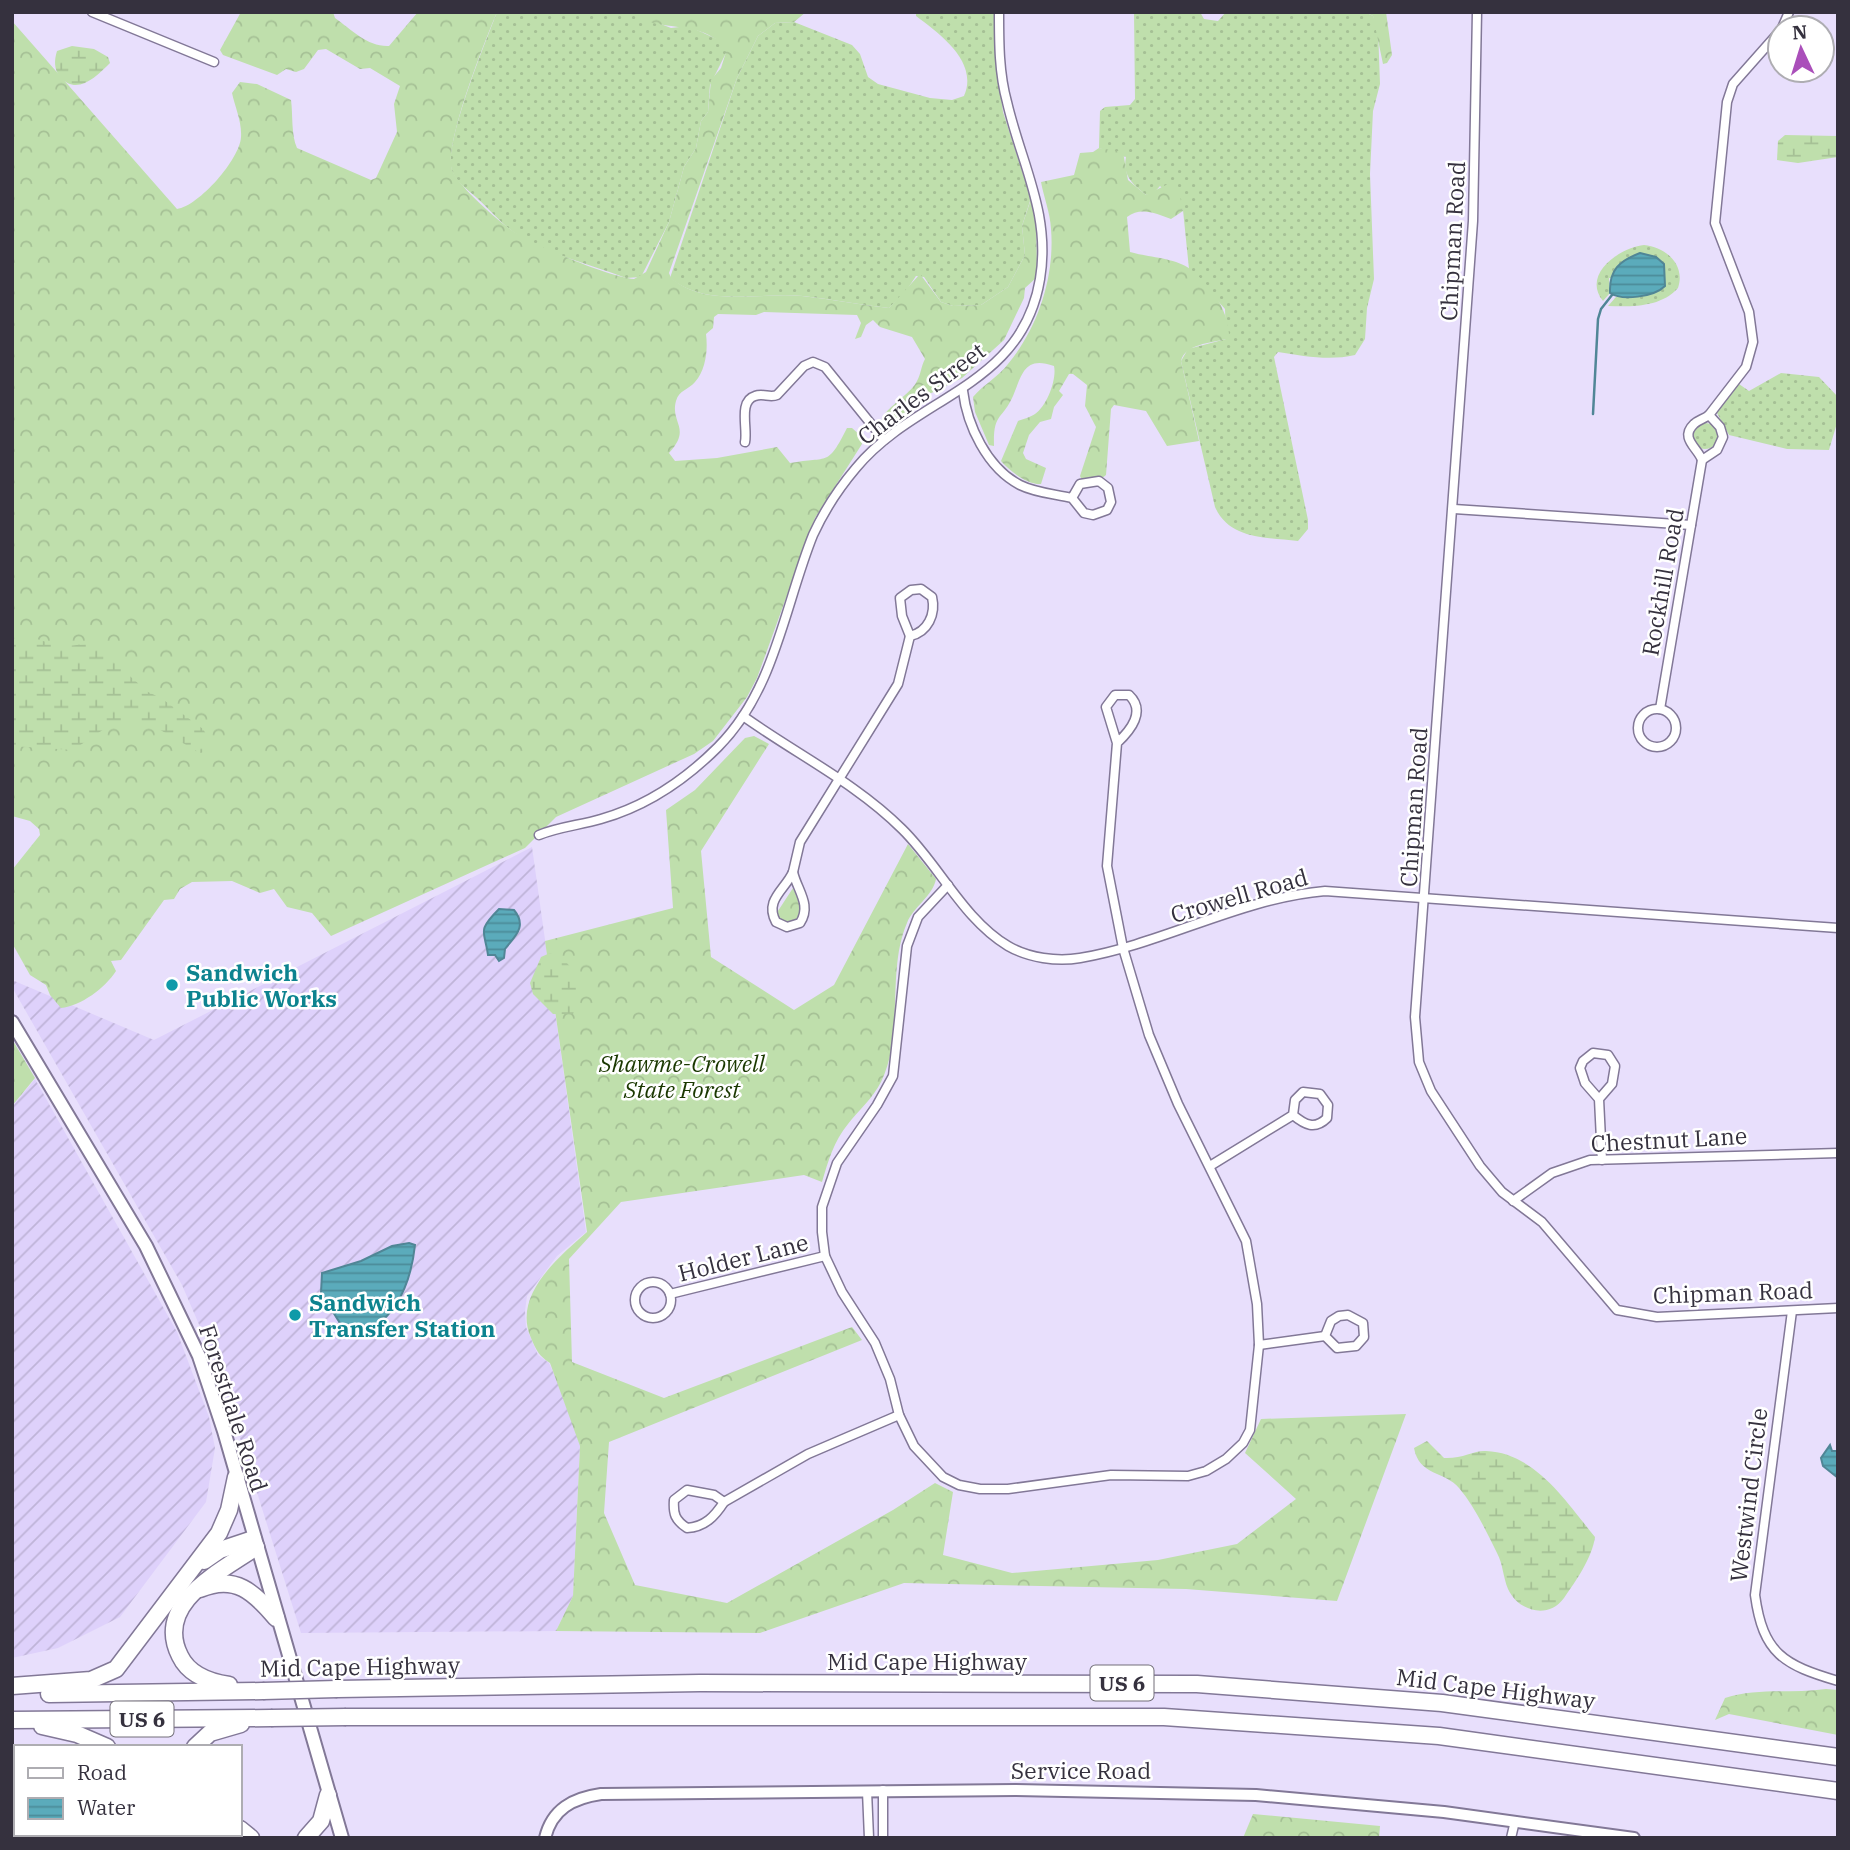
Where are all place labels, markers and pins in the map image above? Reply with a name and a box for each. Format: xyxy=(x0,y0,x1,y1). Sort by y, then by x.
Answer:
place label: Sandwich Public Works xyxy=(186,957,337,1013)
marker: Sandwich Public Works xyxy=(164,977,180,993)
place label: Sandwich Transfer Station xyxy=(309,1287,496,1343)
marker: Sandwich Transfer Station xyxy=(287,1307,303,1323)

